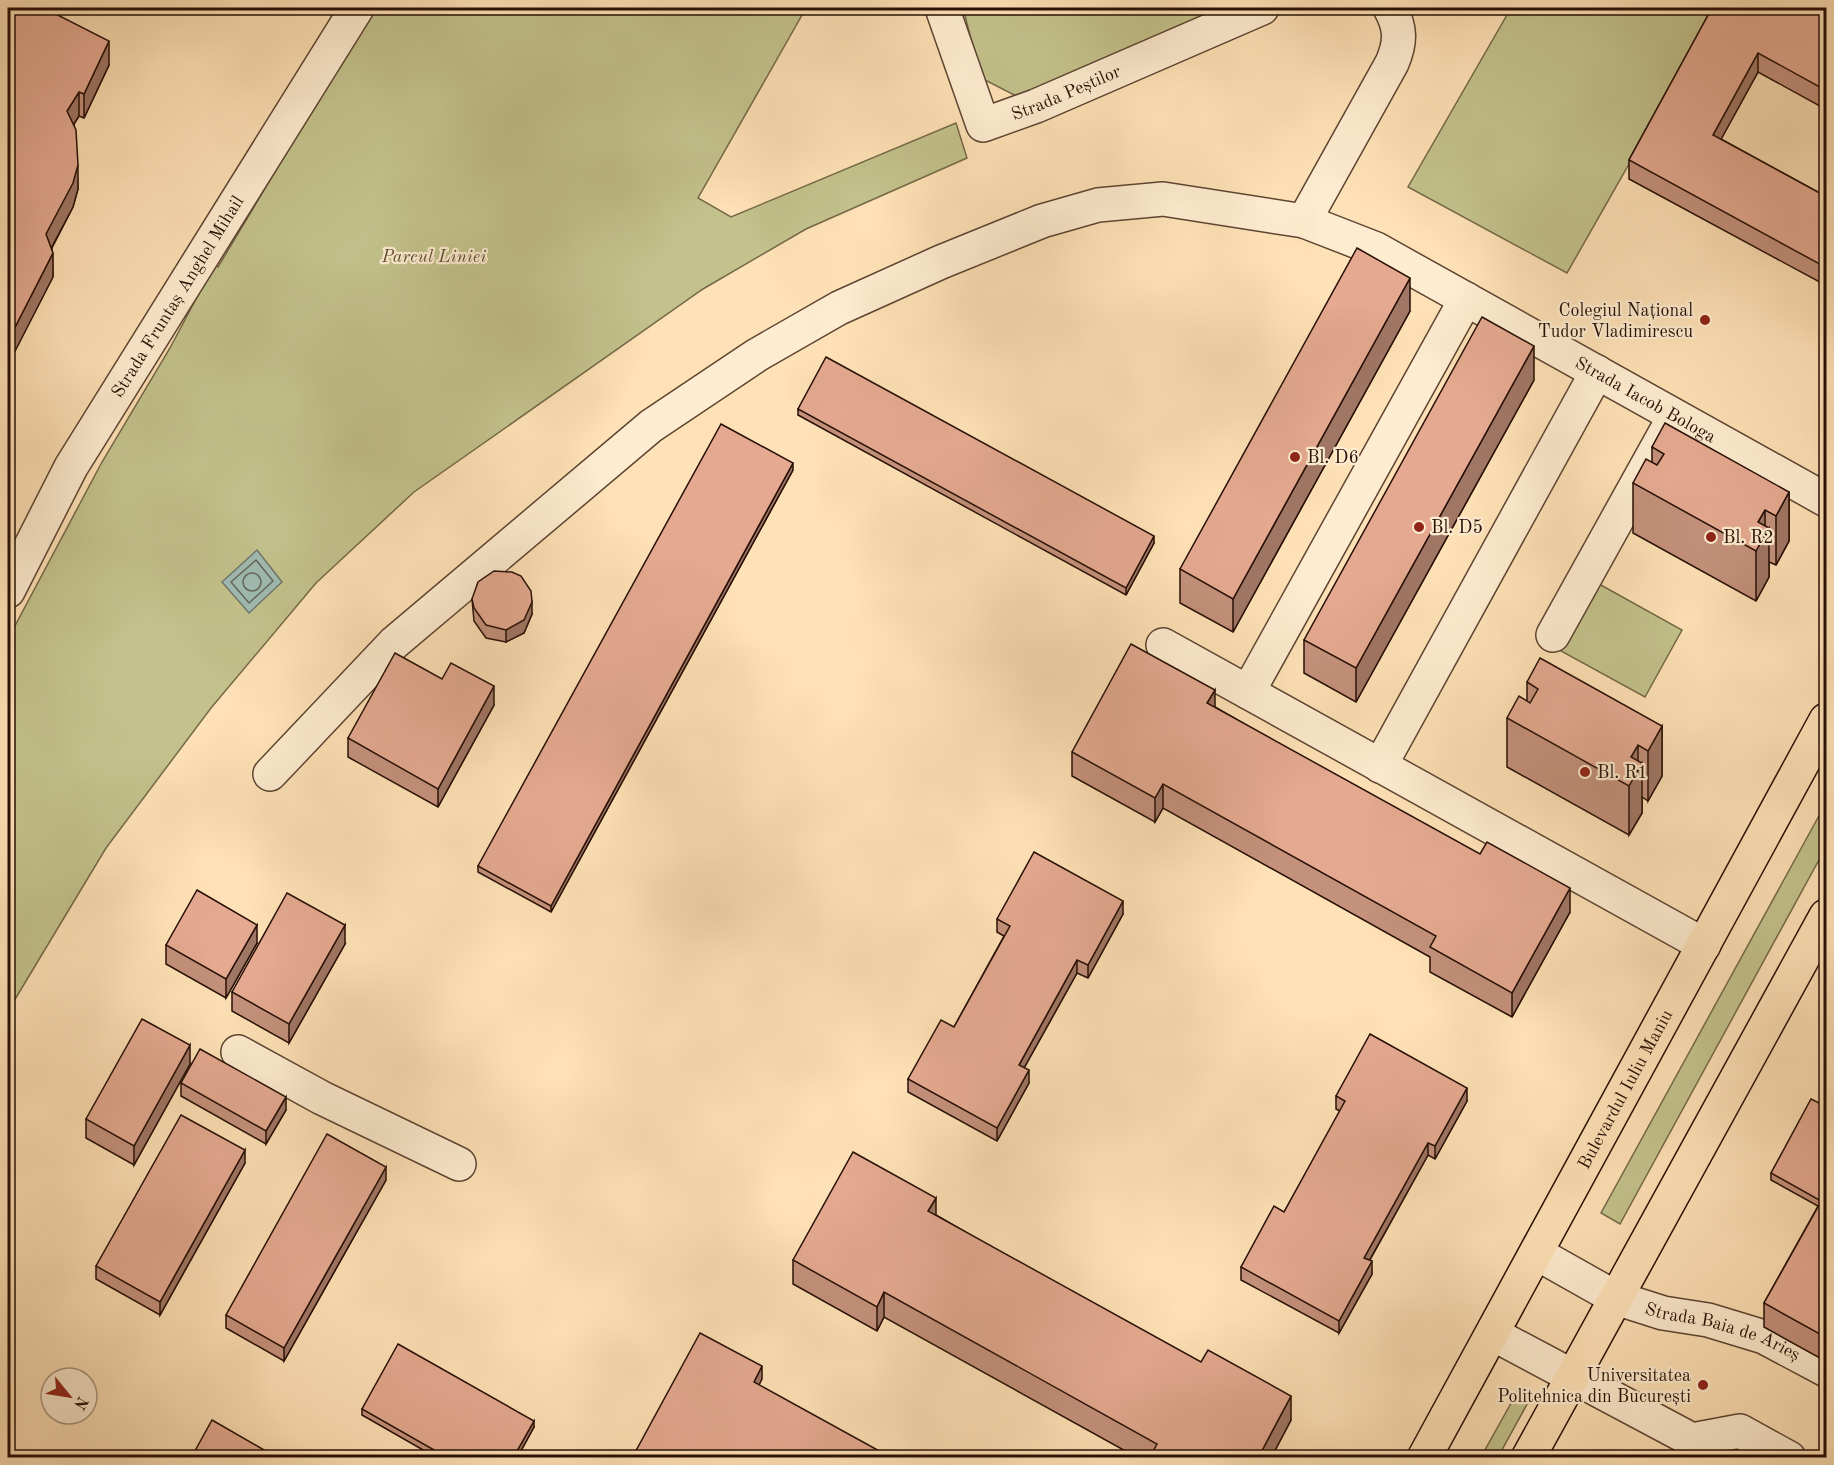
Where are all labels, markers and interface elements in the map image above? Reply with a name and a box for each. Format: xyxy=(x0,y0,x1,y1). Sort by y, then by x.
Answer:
street label: Strada Peștilor xyxy=(1009,62,1124,124)
street label: Strada Fruntaș Anghel Mihail xyxy=(109,193,248,401)
park label: Parcul Liniei xyxy=(381,248,486,266)
place label: Colegiul Național Tudor Vladimirescu xyxy=(1538,302,1693,341)
marker: Colegiul Național Tudor Vladimirescu xyxy=(1698,313,1712,327)
street label: Strada Iacob Bologa xyxy=(1572,354,1719,447)
place label: Bl. D6 xyxy=(1307,449,1359,467)
marker: Bl. D6 xyxy=(1288,450,1302,464)
place label: Bl. D5 xyxy=(1431,519,1483,537)
marker: Bl. D5 xyxy=(1412,520,1426,534)
place label: Bl. R2 xyxy=(1723,529,1774,547)
marker: Bl. R2 xyxy=(1704,530,1718,544)
place label: Bl. R1 xyxy=(1597,764,1648,782)
marker: Bl. R1 xyxy=(1578,765,1592,779)
street label: Bulevardul Iuliu Maniu xyxy=(1575,1007,1677,1172)
street label: Strada Baia de Arieș xyxy=(1643,1300,1803,1366)
north arrow xyxy=(39,1366,99,1426)
place label: Universitatea Politehnica din București xyxy=(1497,1367,1691,1407)
marker: Universitatea Politehnica din București xyxy=(1696,1378,1710,1392)
text: N xyxy=(70,1393,90,1412)

